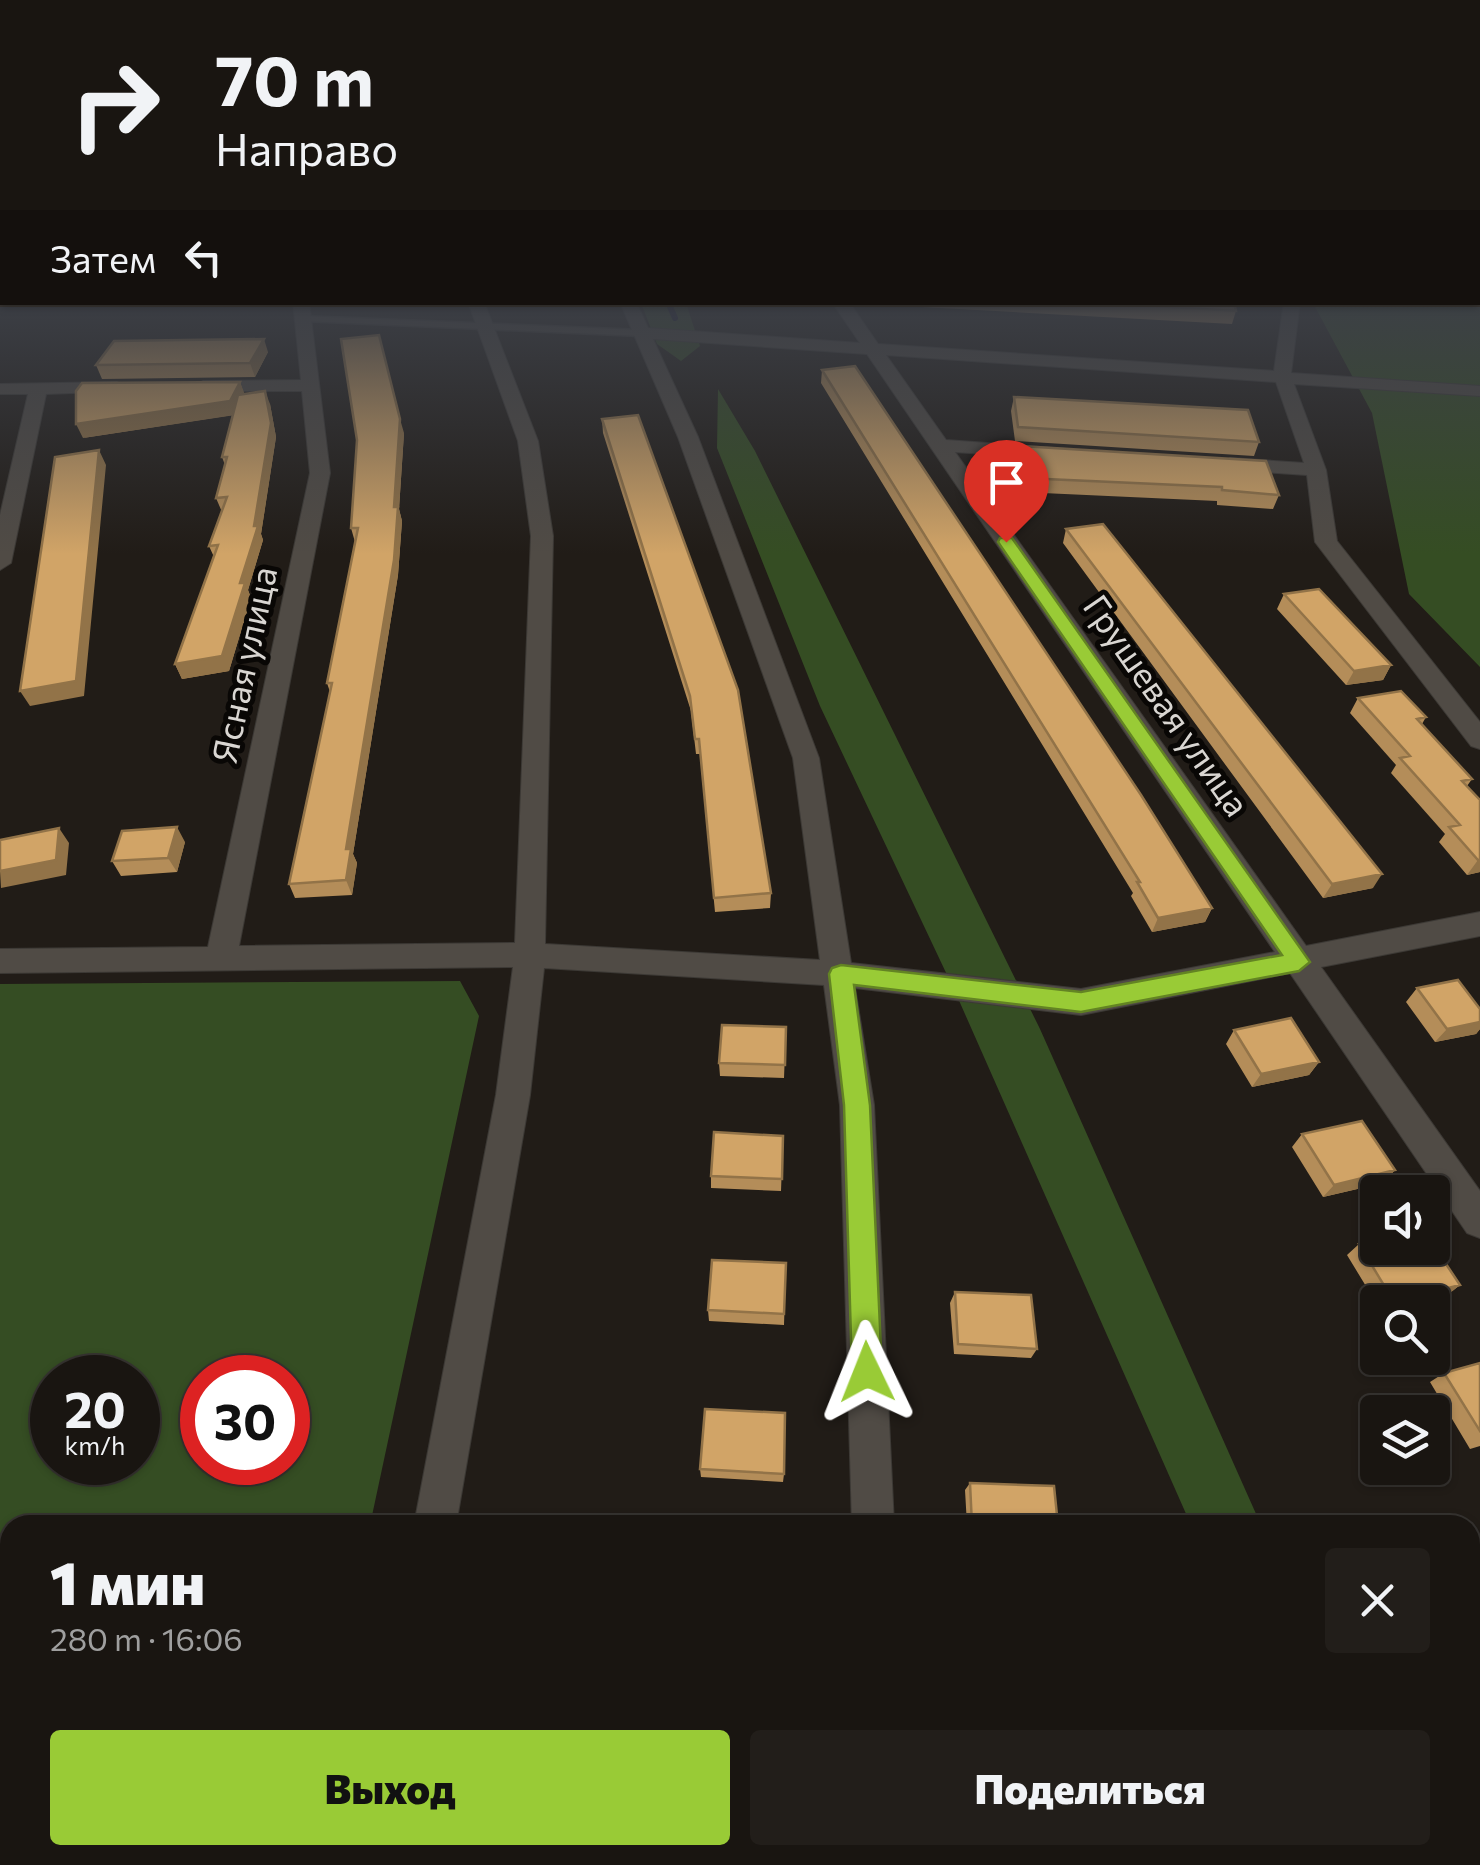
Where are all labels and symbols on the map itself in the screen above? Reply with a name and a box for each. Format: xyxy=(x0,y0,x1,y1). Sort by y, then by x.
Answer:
pin xyxy=(964,440,1049,543)
street label: Ясная улица xyxy=(201,562,284,767)
street label: Грушевая улица xyxy=(1076,586,1260,823)
position arrow xyxy=(815,1320,919,1424)
speed limit sign: 30 xyxy=(180,1355,310,1485)

